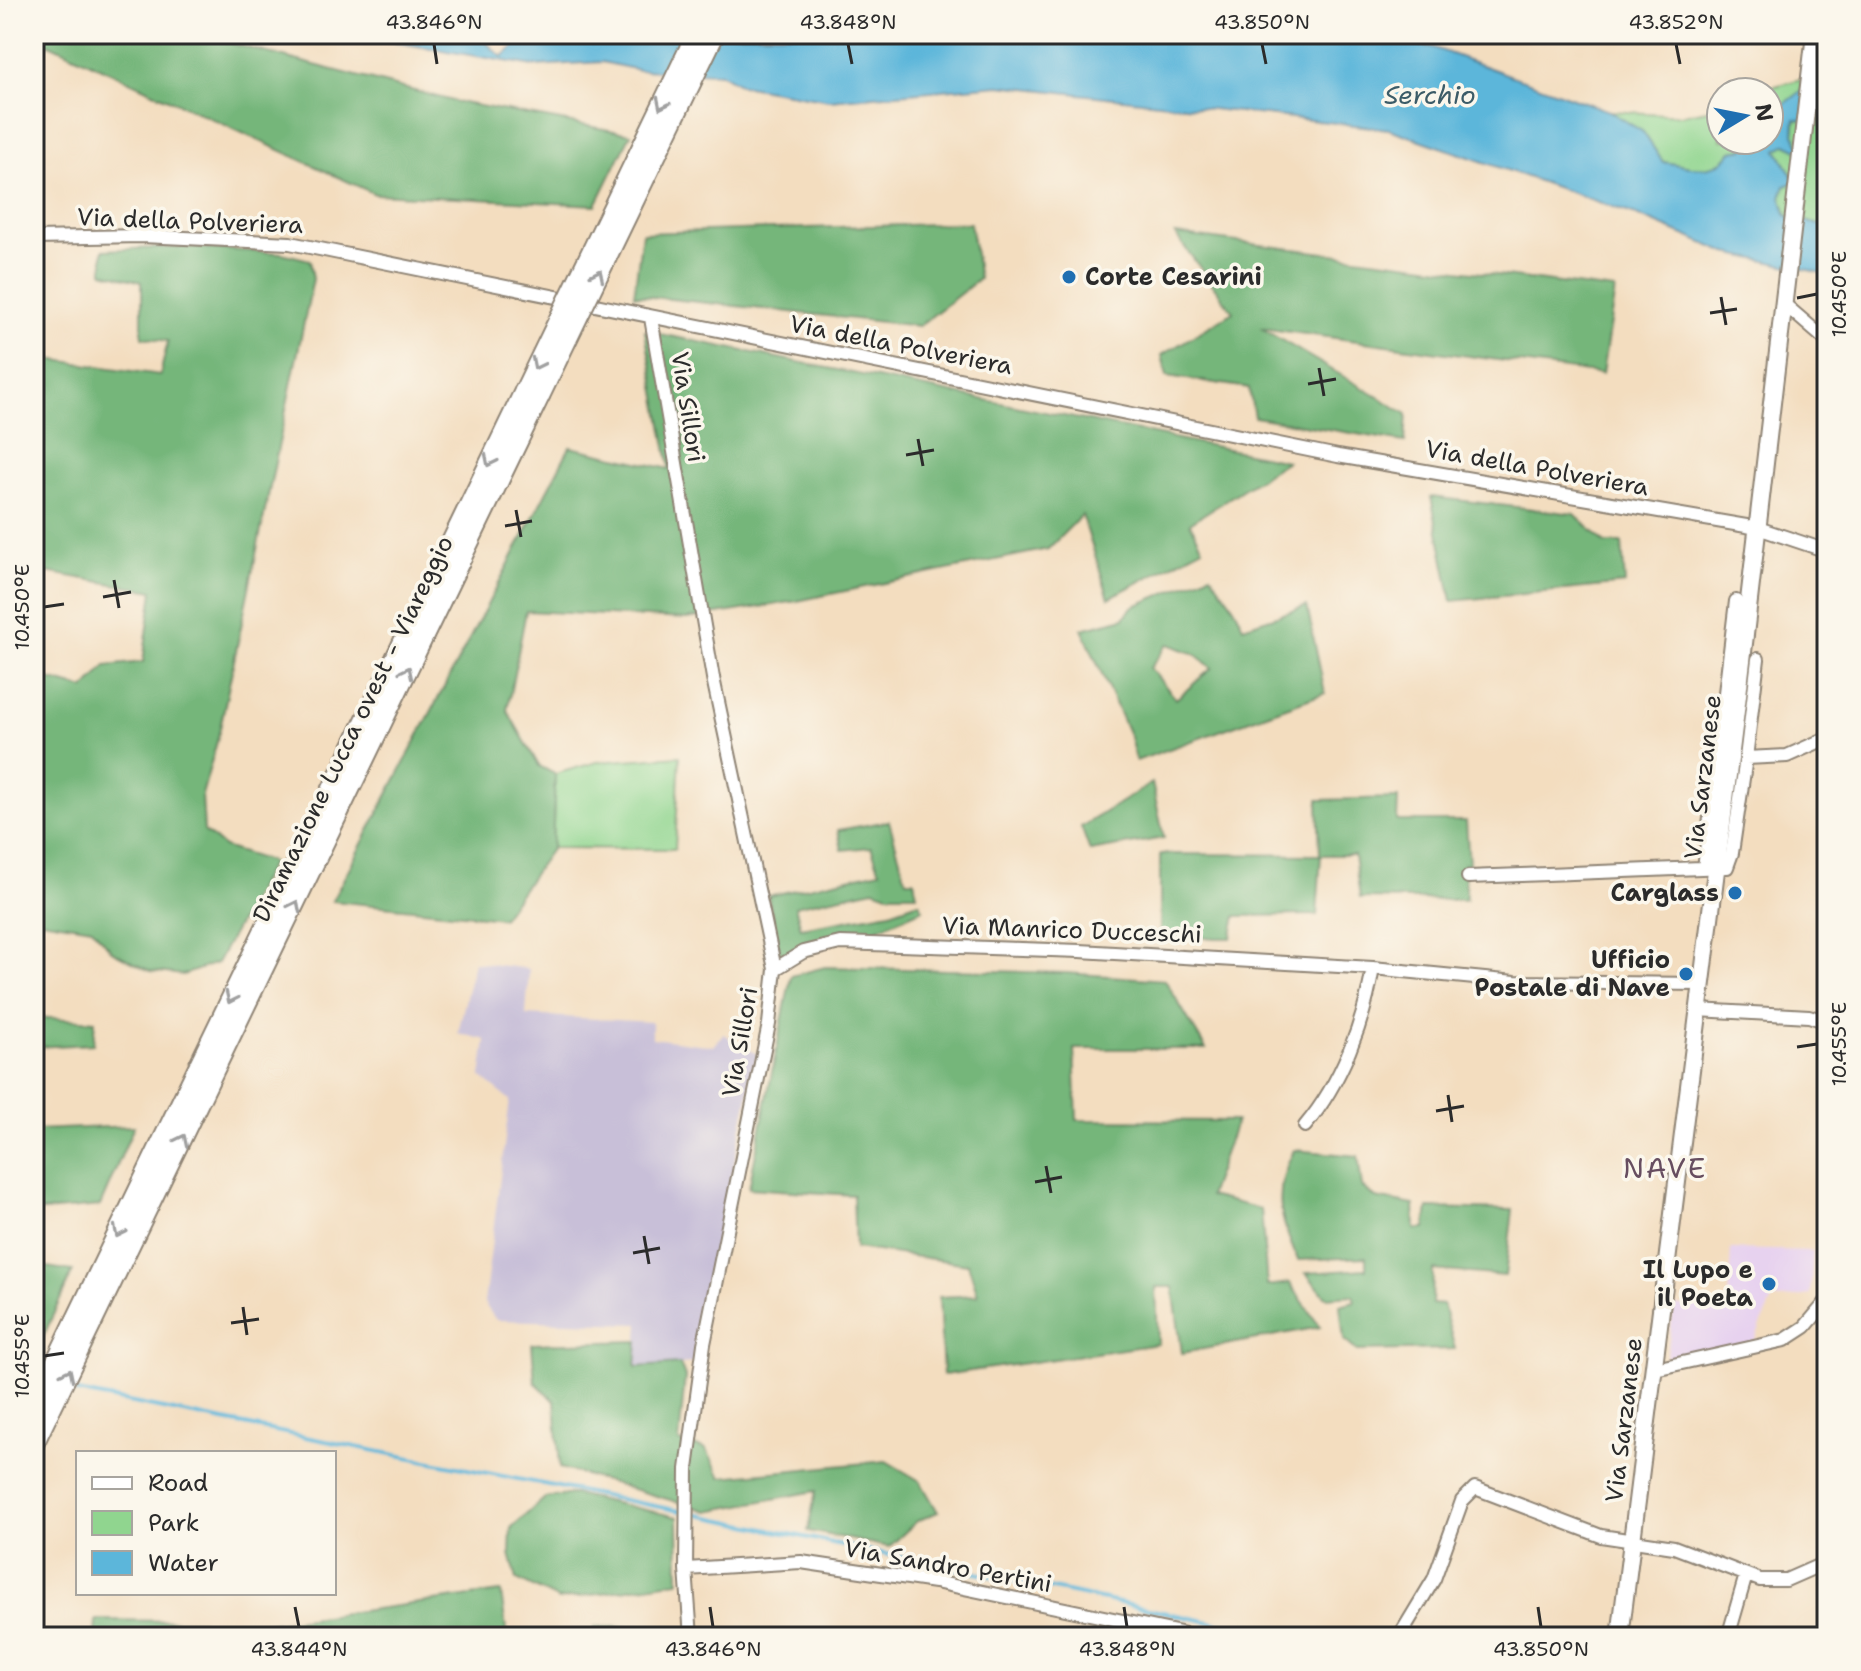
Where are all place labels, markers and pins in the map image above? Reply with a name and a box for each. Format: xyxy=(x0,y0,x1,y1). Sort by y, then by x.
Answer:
place label: Corte Cesarini xyxy=(1085,261,1262,293)
marker: Corte Cesarini xyxy=(1060,268,1078,286)
place label: Carglass xyxy=(1610,877,1719,909)
marker: Carglass xyxy=(1726,884,1744,902)
place label: Ufficio Postale di Nave xyxy=(1474,944,1670,1004)
marker: Ufficio Postale di Nave xyxy=(1677,965,1695,983)
place label: Il Lupo e il Poeta xyxy=(1643,1254,1754,1314)
marker: Il Lupo e il Poeta xyxy=(1760,1275,1778,1293)

